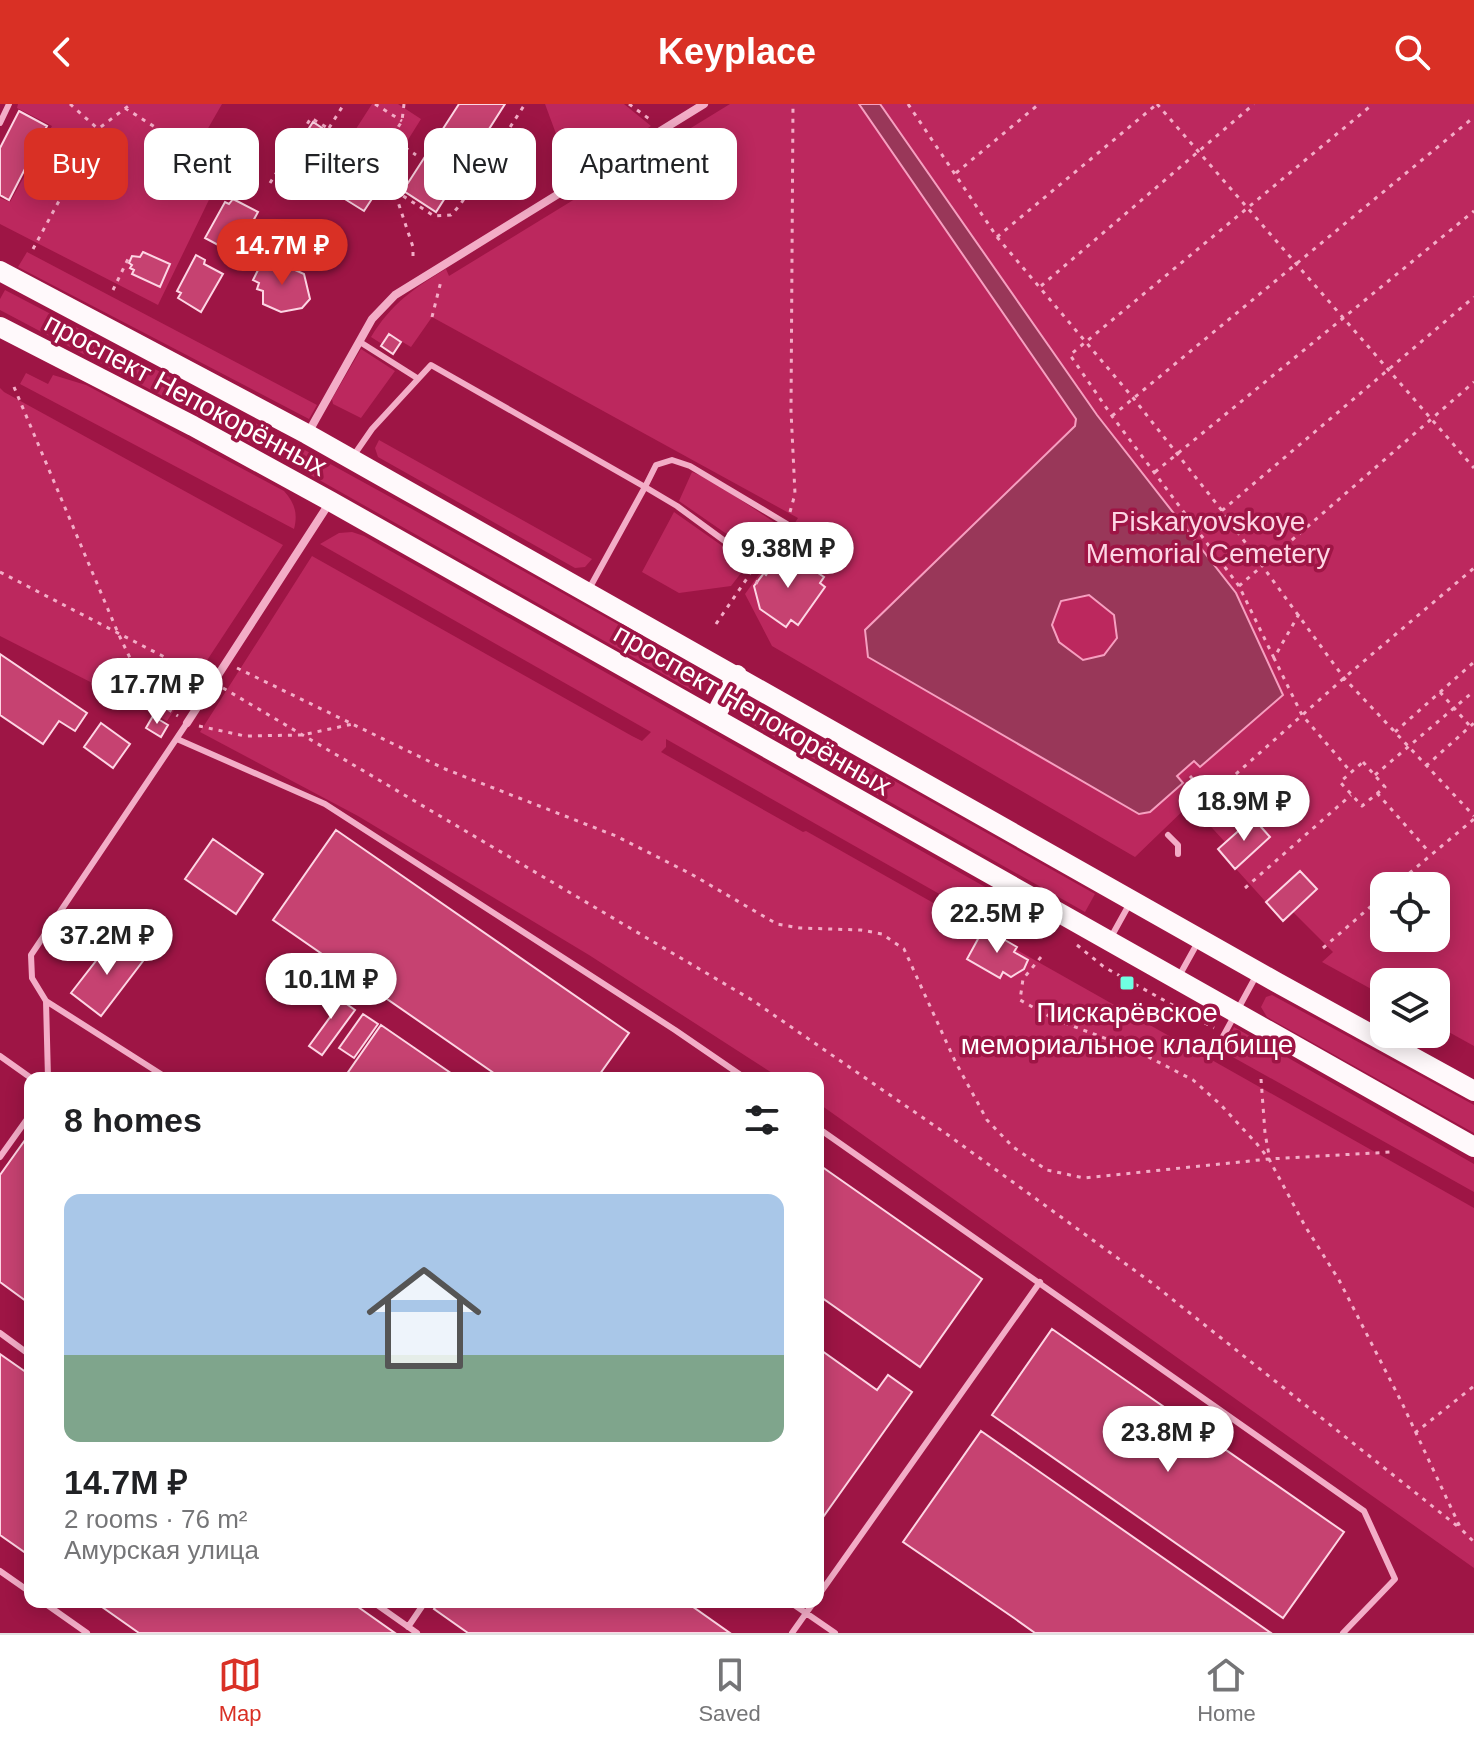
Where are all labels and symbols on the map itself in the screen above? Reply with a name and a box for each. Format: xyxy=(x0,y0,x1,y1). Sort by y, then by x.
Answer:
pin: 14.7M ₽ xyxy=(208,219,356,287)
street label: проспект Непокорённых xyxy=(39,307,332,482)
park label: Piskaryovskoye Memorial Cemetery xyxy=(1086,506,1330,569)
pin: 9.38M ₽ xyxy=(714,522,862,590)
street label: проспект Непокорённых xyxy=(609,617,897,802)
pin: 17.7M ₽ xyxy=(83,658,231,726)
pin: 18.9M ₽ xyxy=(1170,775,1318,843)
pin: 22.5M ₽ xyxy=(923,887,1071,955)
pin: 37.2M ₽ xyxy=(33,909,181,977)
pin: 10.1M ₽ xyxy=(257,953,405,1021)
marker: Пискарёвское мемориальное кладбище xyxy=(1118,974,1136,992)
place label: Пискарёвское мемориальное кладбище xyxy=(961,997,1293,1060)
pin: 23.8M ₽ xyxy=(1094,1406,1242,1474)

